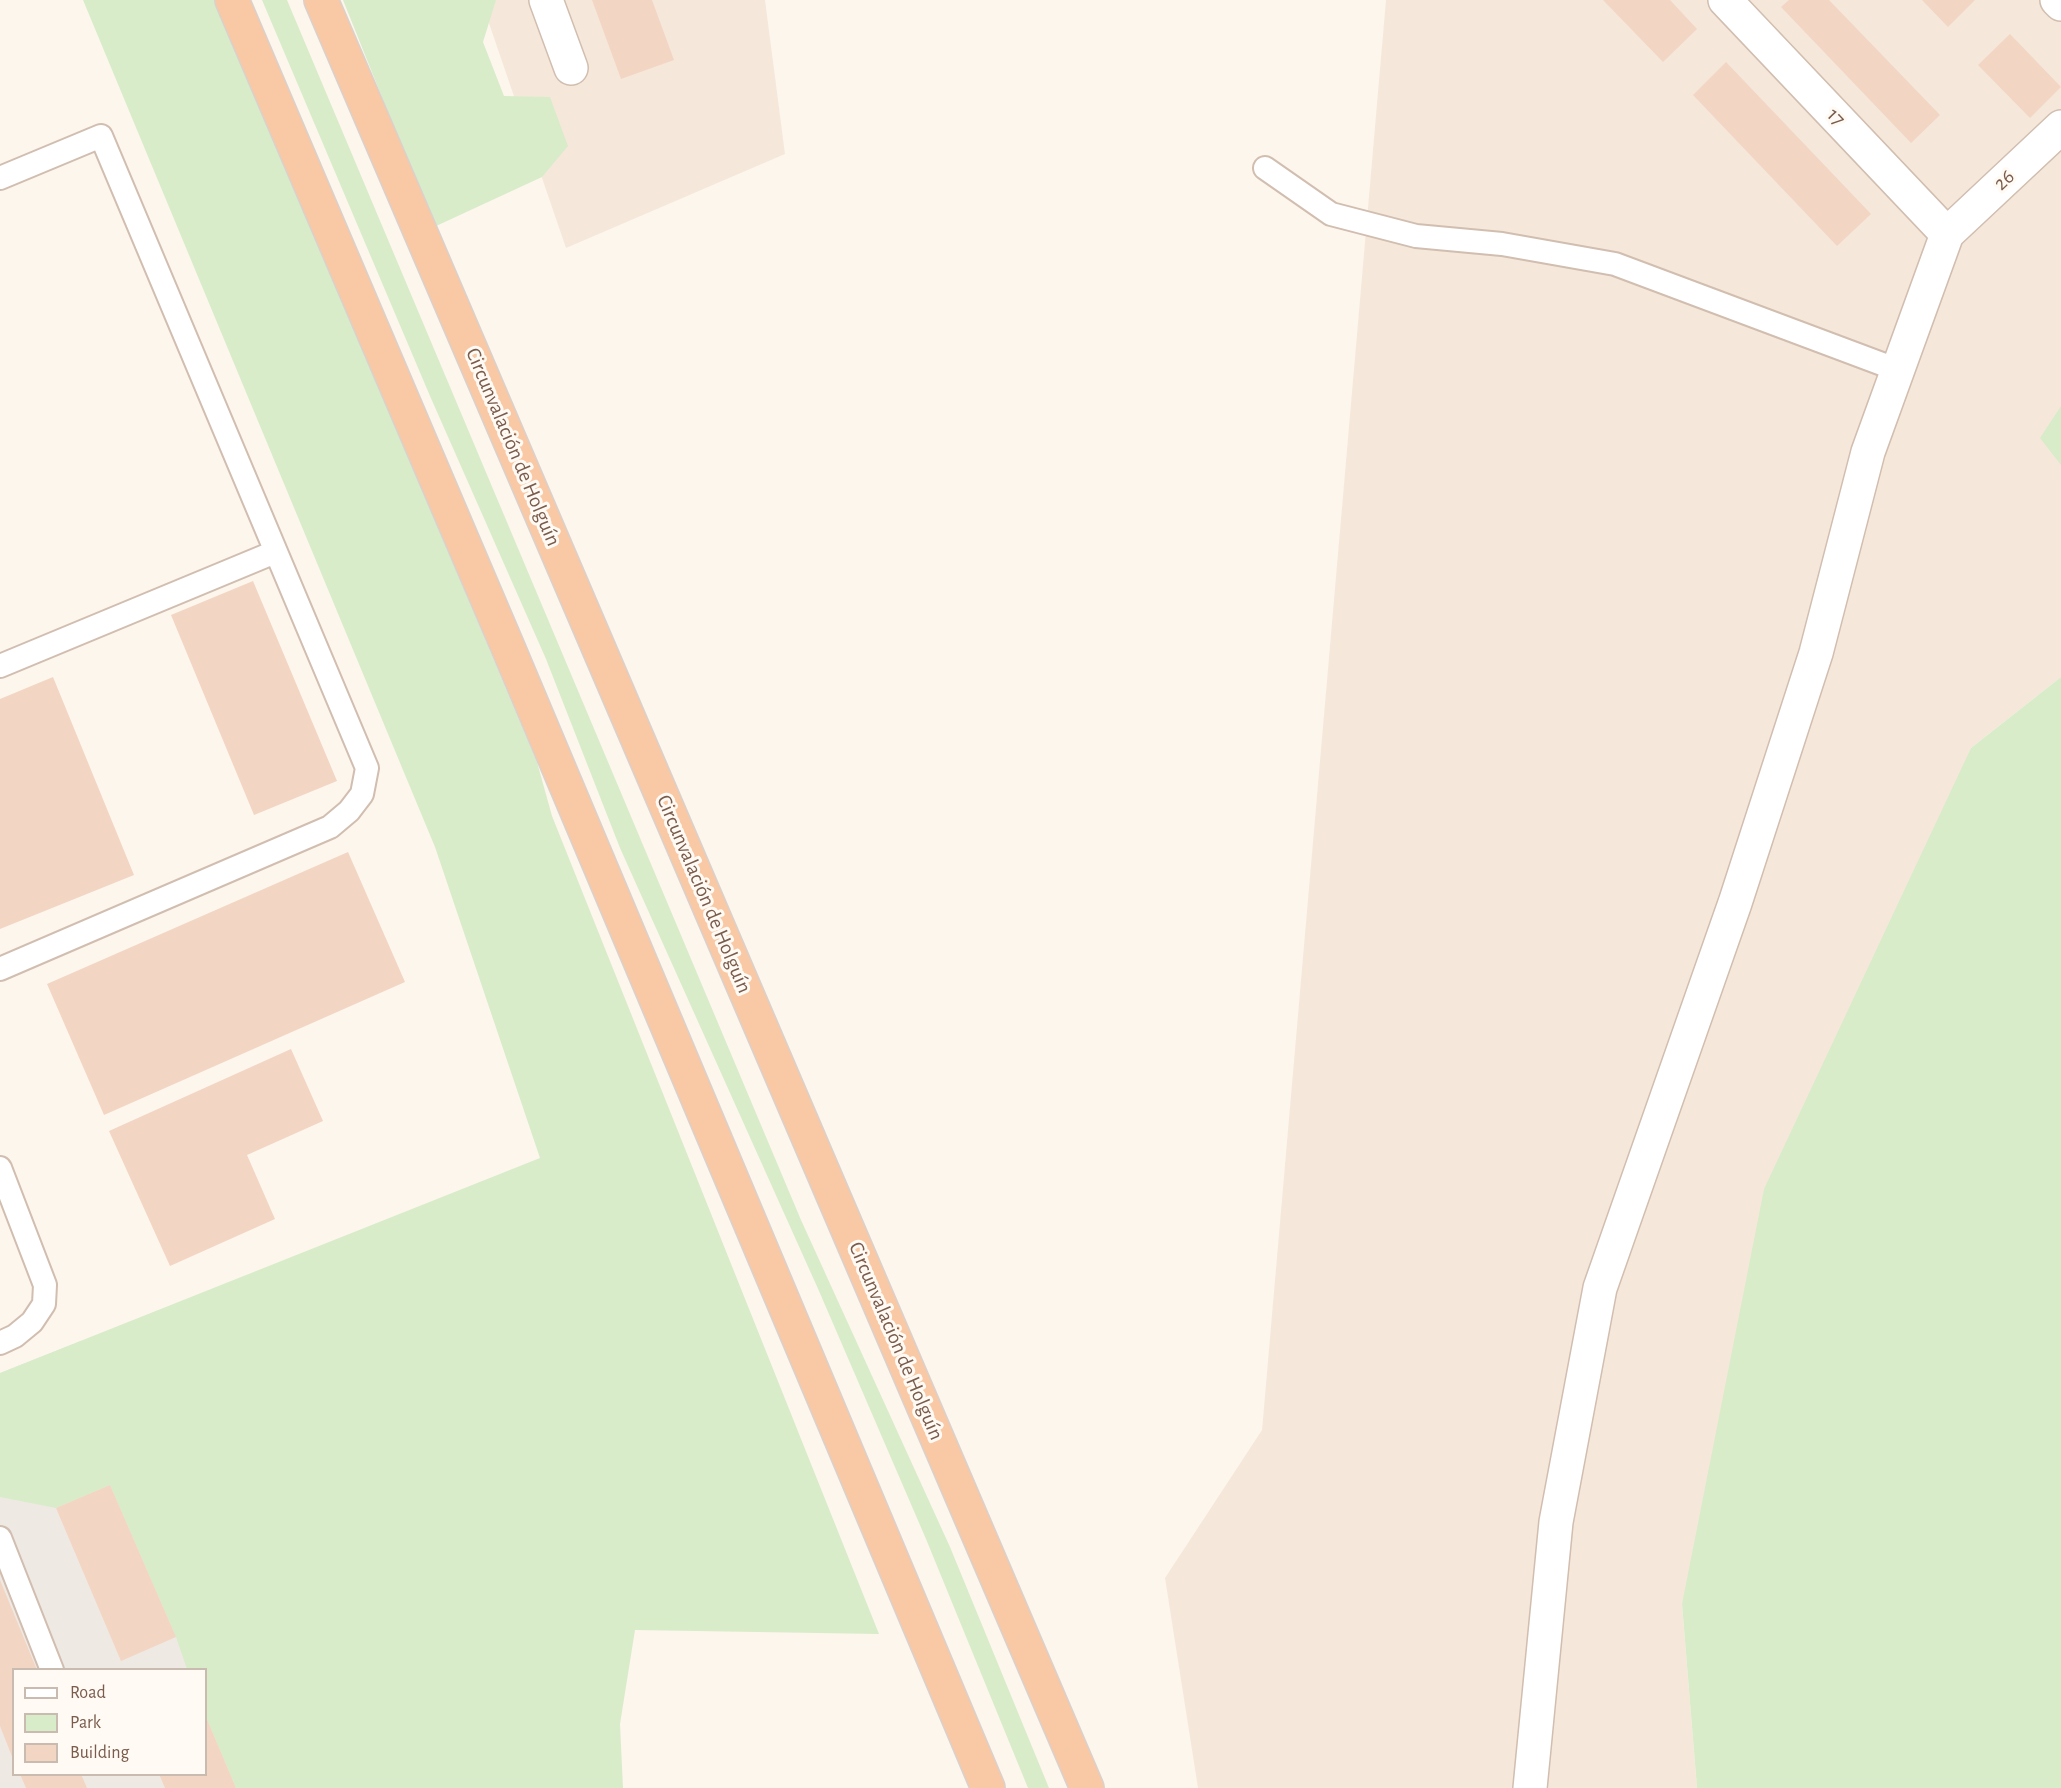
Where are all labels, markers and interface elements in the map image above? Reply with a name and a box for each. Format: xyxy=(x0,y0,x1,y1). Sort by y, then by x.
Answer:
street label: 17 xyxy=(1821,102,1851,132)
street label: 26 xyxy=(1988,164,2020,196)
street label: Circunvalación de Holguín xyxy=(460,344,566,550)
street label: Circunvalación de Holguín xyxy=(651,791,757,997)
street label: Circunvalación de Holguín xyxy=(843,1238,949,1444)
legend xyxy=(12,1668,207,1776)
text: Road xyxy=(70,1684,106,1702)
text: Park xyxy=(70,1714,101,1732)
text: Building xyxy=(70,1744,129,1762)

